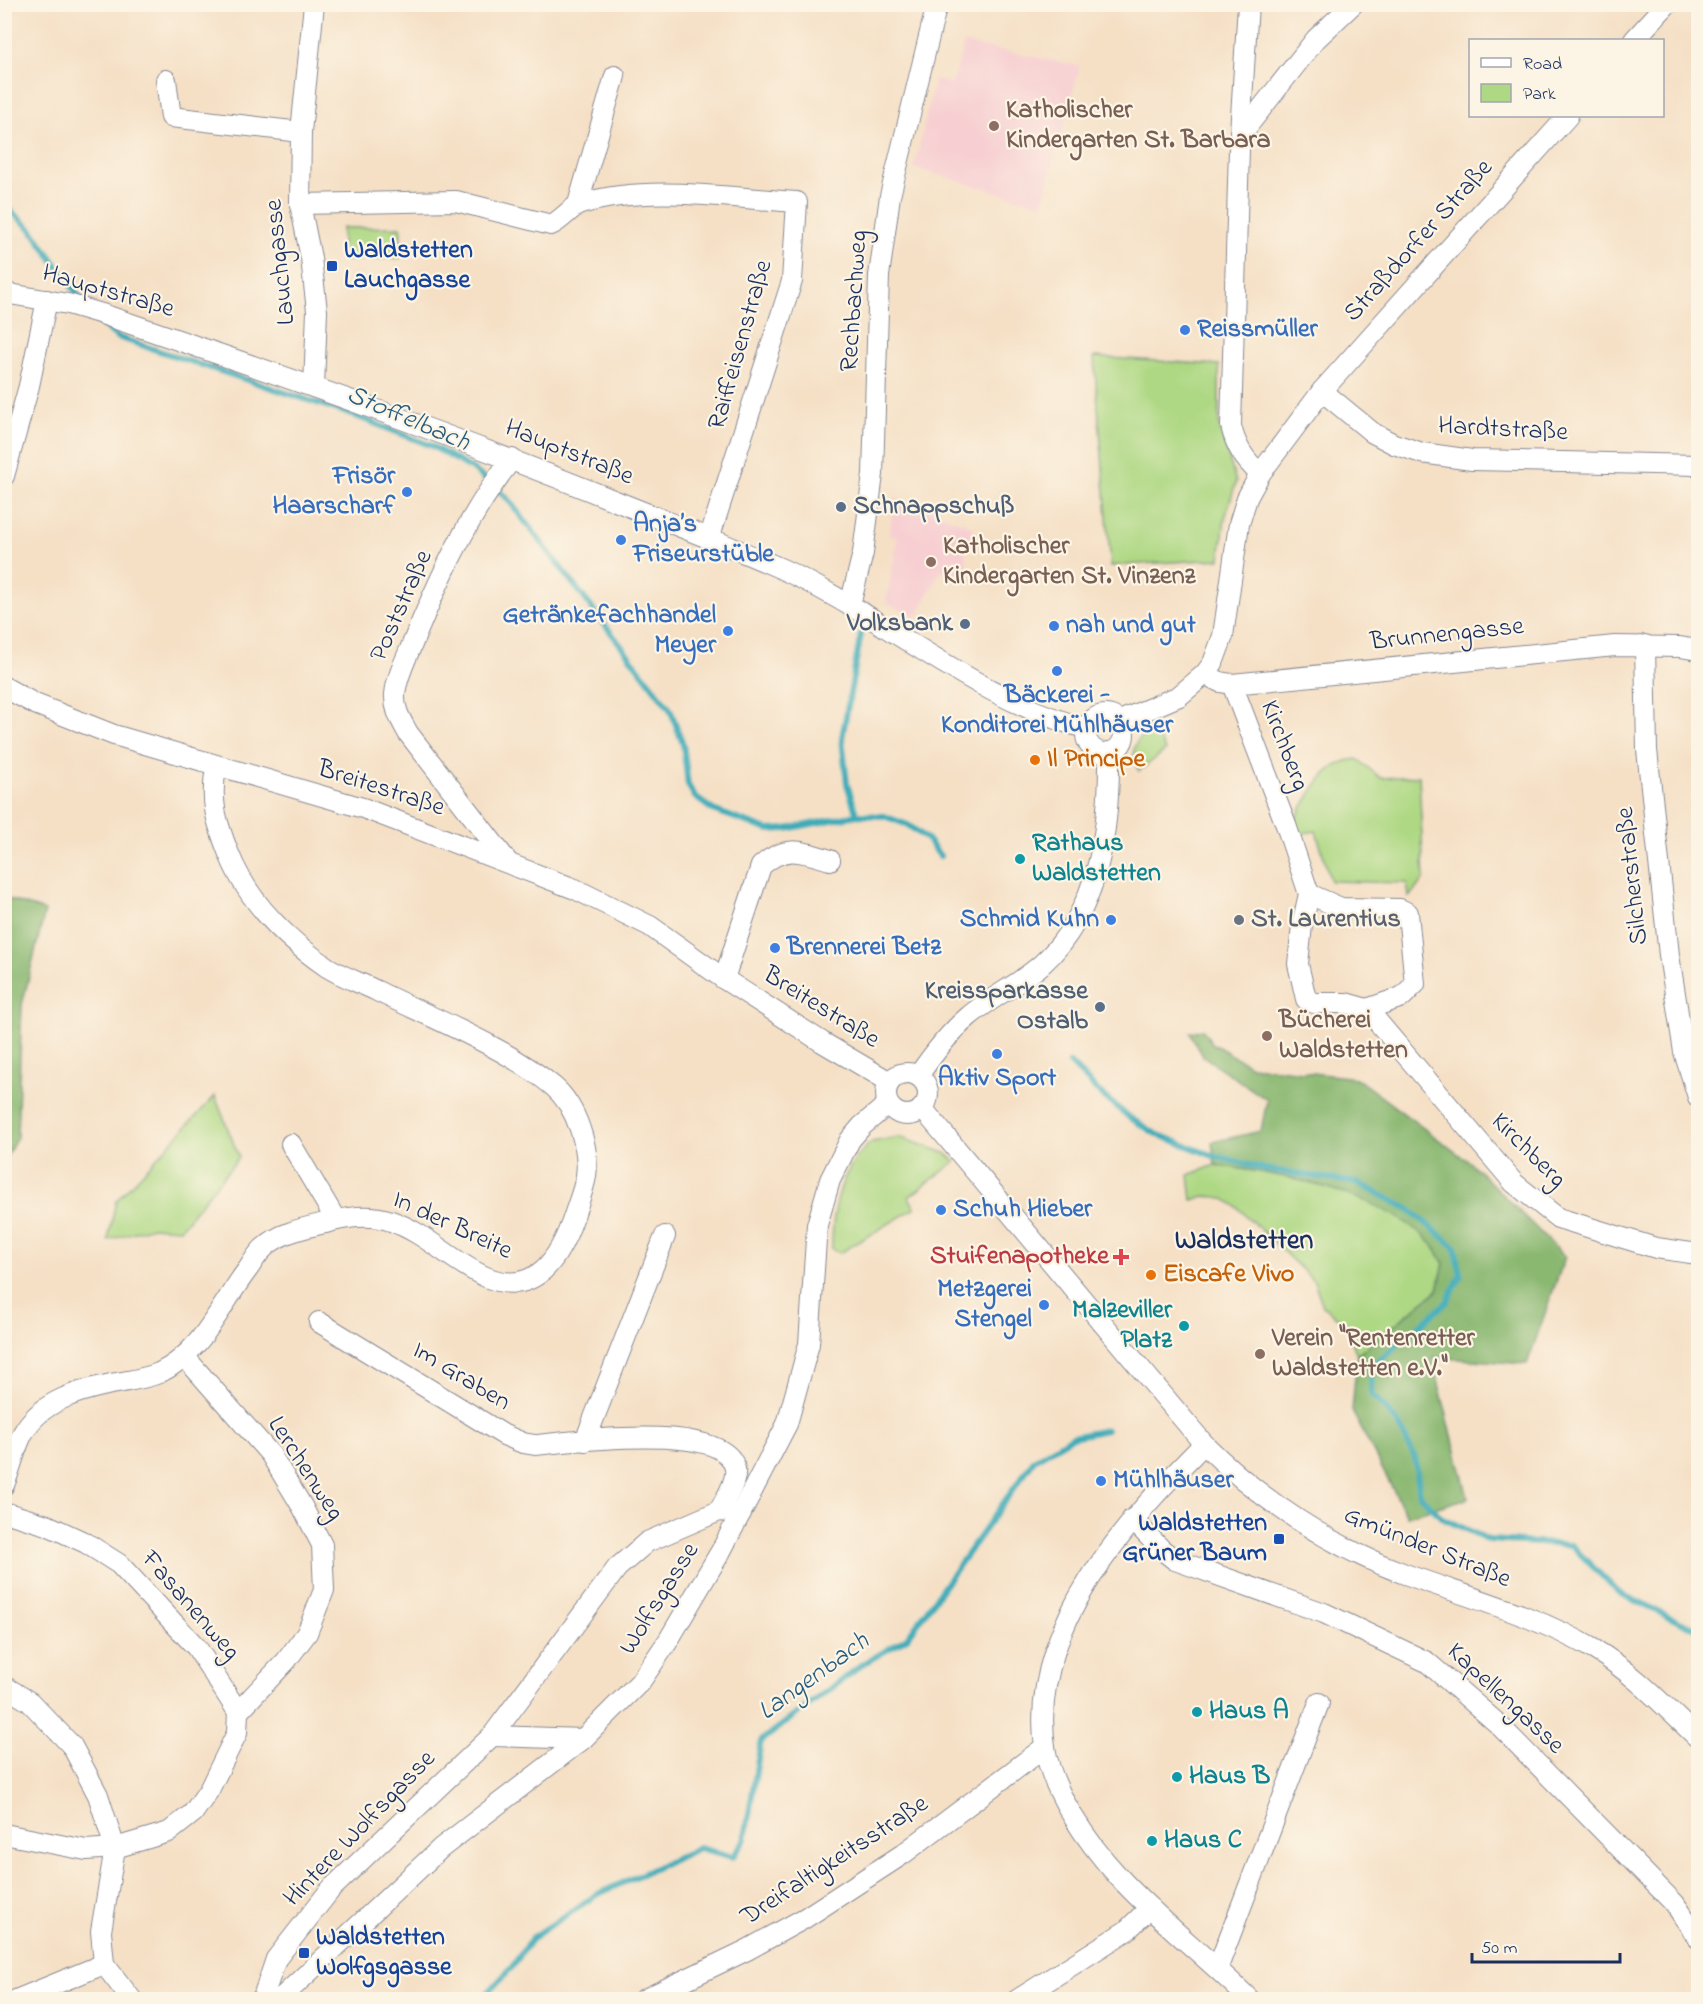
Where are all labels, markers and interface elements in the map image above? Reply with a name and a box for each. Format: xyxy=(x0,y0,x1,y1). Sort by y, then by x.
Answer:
legend xyxy=(1469,39,1664,117)
text: Road xyxy=(1523,52,1562,78)
text: Park xyxy=(1523,82,1556,108)
place label: Katholischer Kindergarten St. Barbara xyxy=(1006,92,1271,161)
marker: Katholischer Kindergarten St. Barbara xyxy=(987,119,1001,133)
street label: Straßdorfer Straße xyxy=(1335,151,1503,331)
street label: Lauchgasse xyxy=(255,197,306,327)
street label: Rechbachweg xyxy=(831,229,879,373)
place label: Waldstetten Lauchgasse xyxy=(344,232,473,301)
street label: Hauptstraße xyxy=(37,255,179,329)
street label: Raiffeisenstraße xyxy=(699,255,783,434)
marker: Waldstetten Lauchgasse xyxy=(325,259,339,273)
place label: Reissmüller xyxy=(1197,311,1319,349)
marker: Reissmüller xyxy=(1178,323,1192,337)
water label: Stoffelbach xyxy=(340,376,477,463)
street label: Hardtstraße xyxy=(1437,408,1569,452)
street label: Hauptstraße xyxy=(499,410,640,496)
place label: Frisör Haarscharf xyxy=(272,458,396,526)
marker: Frisör Haarscharf xyxy=(400,485,414,499)
place label: Schnappschuß xyxy=(853,488,1015,526)
marker: Schnappschuß xyxy=(834,500,848,514)
place label: Anja’s Friseurstüble xyxy=(631,506,775,574)
place label: Katholischer Kindergarten St. Vinzenz xyxy=(943,528,1197,597)
marker: Anja’s Friseurstüble xyxy=(614,533,628,547)
street label: Poststraße xyxy=(361,544,444,668)
marker: Katholischer Kindergarten St. Vinzenz xyxy=(924,555,938,569)
place label: Getränkefachhandel Meyer xyxy=(502,597,717,665)
place label: Volksbank xyxy=(846,605,954,643)
place label: nah und gut xyxy=(1066,607,1196,646)
street label: Brunnengasse xyxy=(1367,608,1526,662)
marker: Volksbank xyxy=(958,617,972,631)
marker: nah und gut xyxy=(1047,619,1061,633)
marker: Getränkefachhandel Meyer xyxy=(721,624,735,638)
marker: Bäckerei - Konditorei Mühlhäuser xyxy=(1050,664,1064,678)
place label: Bäckerei - Konditorei Mühlhäuser xyxy=(941,677,1174,745)
street label: Kirchberg xyxy=(1249,695,1319,797)
place label: Il Principe xyxy=(1047,741,1146,779)
street label: Breitestraße xyxy=(312,750,450,828)
marker: Il Principe xyxy=(1028,753,1042,767)
street label: Silcherstraße xyxy=(1607,805,1659,947)
place label: Rathaus Waldstetten xyxy=(1032,825,1161,893)
marker: Rathaus Waldstetten xyxy=(1013,852,1027,866)
place label: Schmid Kuhn xyxy=(960,901,1099,939)
place label: St. Laurentius xyxy=(1251,901,1401,939)
marker: Schmid Kuhn xyxy=(1104,913,1118,927)
marker: St. Laurentius xyxy=(1232,913,1246,927)
place label: Brennerei Betz xyxy=(786,929,942,967)
marker: Brennerei Betz xyxy=(768,941,782,955)
street label: Breitestraße xyxy=(754,956,887,1059)
place label: Kreissparkasse Ostalb xyxy=(925,973,1089,1041)
marker: Kreissparkasse Ostalb xyxy=(1093,1000,1107,1014)
place label: Bücherei Waldstetten xyxy=(1278,1002,1408,1070)
marker: Bücherei Waldstetten xyxy=(1260,1029,1274,1043)
marker: Aktiv Sport xyxy=(990,1047,1004,1061)
place label: Aktiv Sport xyxy=(938,1060,1057,1098)
street label: Kirchberg xyxy=(1481,1104,1575,1198)
street label: In der Breite xyxy=(386,1182,519,1271)
place label: Schuh Hieber xyxy=(953,1191,1093,1229)
marker: Schuh Hieber xyxy=(934,1203,948,1217)
district label: Waldstetten xyxy=(1175,1221,1314,1262)
place label: Stuifenapotheke xyxy=(930,1238,1110,1276)
marker: Stuifenapotheke xyxy=(1114,1250,1128,1264)
place label: Eiscafe Vivo xyxy=(1163,1256,1294,1294)
marker: Eiscafe Vivo xyxy=(1144,1268,1158,1282)
place label: Metzgerei Stengel xyxy=(937,1271,1032,1340)
place label: Malzeviller Platz xyxy=(1072,1292,1173,1360)
marker: Metzgerei Stengel xyxy=(1037,1298,1051,1312)
marker: Malzeviller Platz xyxy=(1177,1319,1191,1333)
place label: Verein "Rentenretter Waldstetten e.V." xyxy=(1271,1320,1476,1388)
street label: Im Graben xyxy=(404,1333,518,1421)
marker: Verein "Rentenretter Waldstetten e.V." xyxy=(1253,1347,1267,1361)
street label: Lerchenweg xyxy=(257,1409,353,1529)
place label: Mühlhäuser xyxy=(1113,1462,1234,1500)
marker: Mühlhäuser xyxy=(1094,1474,1108,1488)
street label: Gmünder Straße xyxy=(1338,1497,1517,1599)
place label: Waldstetten Grüner Baum xyxy=(1122,1505,1267,1573)
marker: Waldstetten Grüner Baum xyxy=(1272,1532,1286,1546)
street label: Wolfsgasse xyxy=(610,1535,710,1663)
street label: Fasanenweg xyxy=(130,1542,249,1670)
water label: Langenbach xyxy=(750,1623,879,1732)
street label: Kapellengasse xyxy=(1437,1634,1573,1764)
place label: Haus A xyxy=(1209,1693,1289,1731)
marker: Haus A xyxy=(1190,1705,1204,1719)
street label: Hintere Wolfsgasse xyxy=(275,1742,445,1916)
place label: Haus B xyxy=(1189,1758,1271,1796)
marker: Haus B xyxy=(1170,1770,1184,1784)
street label: Dreifaltigkeitsstraße xyxy=(733,1786,937,1937)
place label: Haus C xyxy=(1164,1822,1242,1860)
marker: Haus C xyxy=(1145,1834,1159,1848)
place label: Waldstetten Wolfgsgasse xyxy=(316,1919,453,1988)
scale bar xyxy=(1472,1926,1620,1964)
text: 50 m xyxy=(1481,1936,1518,1962)
marker: Waldstetten Wolfgsgasse xyxy=(297,1946,311,1960)

